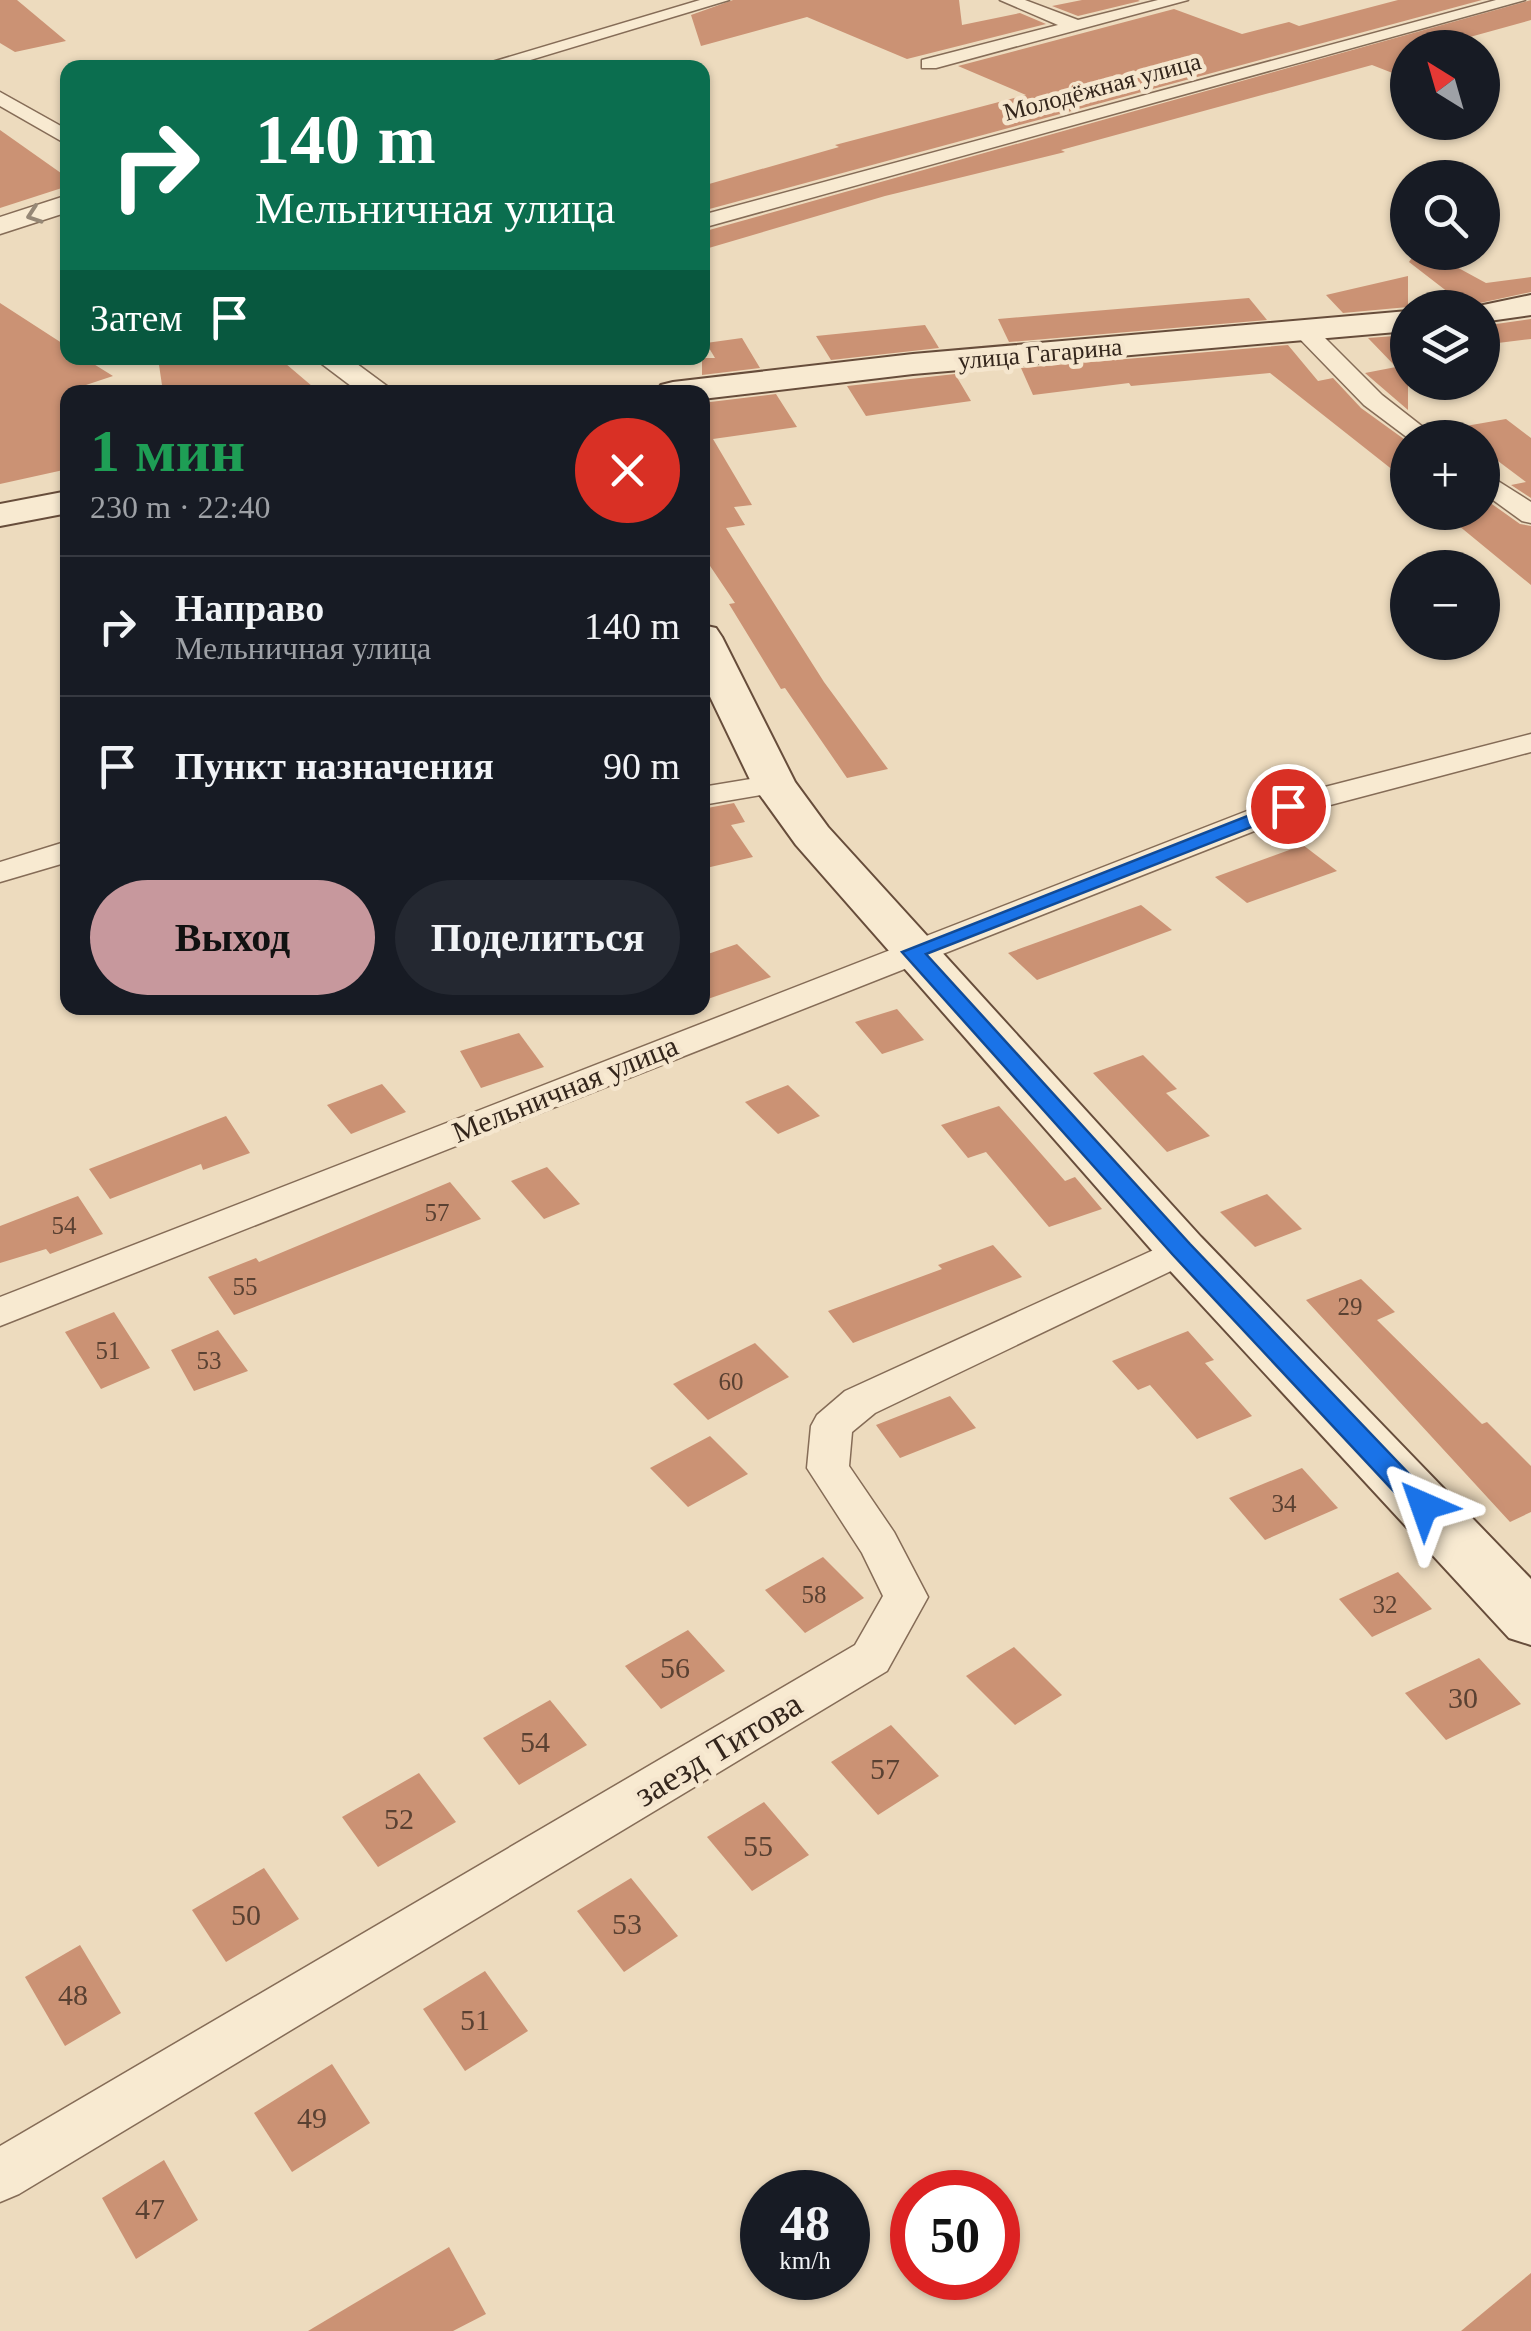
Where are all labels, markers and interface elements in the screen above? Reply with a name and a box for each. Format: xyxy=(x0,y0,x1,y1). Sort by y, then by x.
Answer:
north arrow xyxy=(1390,30,1500,140)
map controls xyxy=(1390,30,1500,660)
street label: Молодёжная улица xyxy=(1001,47,1204,126)
icon: right xyxy=(90,100,220,230)
text: 140 m xyxy=(255,101,436,178)
button: search xyxy=(1390,160,1500,270)
text: Мельничная улица xyxy=(255,183,615,233)
one-way arrow xyxy=(26,203,43,223)
icon: arrive xyxy=(202,290,257,345)
button: layers xyxy=(1390,290,1500,400)
text: Затем xyxy=(90,297,182,339)
street label: улица Гагарина xyxy=(957,333,1123,374)
text: 1 мин xyxy=(90,418,245,484)
button: close xyxy=(575,418,680,523)
button: + xyxy=(1390,420,1500,530)
text: 230 m · 22:40 xyxy=(90,489,270,525)
button: − xyxy=(1390,550,1500,660)
text: Направо xyxy=(175,587,324,629)
icon: right xyxy=(90,599,145,654)
text: 140 m xyxy=(584,605,680,647)
text: Мельничная улица xyxy=(175,630,431,666)
icon: arrive xyxy=(90,739,145,794)
text: Пункт назначения xyxy=(175,745,494,787)
text: 90 m xyxy=(603,745,680,787)
pin xyxy=(1246,764,1331,849)
icon: arrive xyxy=(1261,779,1316,834)
button: Выход xyxy=(90,880,375,995)
button: Поделиться xyxy=(395,880,680,995)
street label: Мельничная улица xyxy=(447,1028,682,1149)
house number: 57 xyxy=(425,1199,450,1226)
house number: 54 xyxy=(52,1212,77,1239)
house number: 55 xyxy=(233,1273,258,1300)
house number: 29 xyxy=(1338,1293,1363,1320)
house number: 51 xyxy=(96,1337,121,1364)
house number: 53 xyxy=(197,1347,222,1374)
house number: 60 xyxy=(719,1368,744,1395)
position arrow xyxy=(1372,1454,1476,1558)
house number: 34 xyxy=(1272,1490,1297,1517)
house number: 58 xyxy=(802,1581,827,1608)
house number: 32 xyxy=(1373,1591,1398,1618)
house number: 56 xyxy=(660,1651,690,1684)
house number: 30 xyxy=(1448,1681,1478,1714)
street label: заезд Титова xyxy=(628,1684,809,1815)
house number: 54 xyxy=(520,1725,550,1758)
house number: 57 xyxy=(870,1752,900,1785)
house number: 52 xyxy=(384,1802,414,1835)
house number: 55 xyxy=(743,1829,773,1862)
house number: 50 xyxy=(231,1898,261,1931)
house number: 53 xyxy=(612,1907,642,1940)
house number: 48 xyxy=(58,1978,88,2011)
house number: 51 xyxy=(460,2003,490,2036)
house number: 49 xyxy=(297,2101,327,2134)
speed limit sign: 50 xyxy=(890,2170,1020,2300)
house number: 47 xyxy=(135,2192,165,2225)
text: 48 xyxy=(780,2195,830,2251)
text: km/h xyxy=(779,2247,831,2274)

